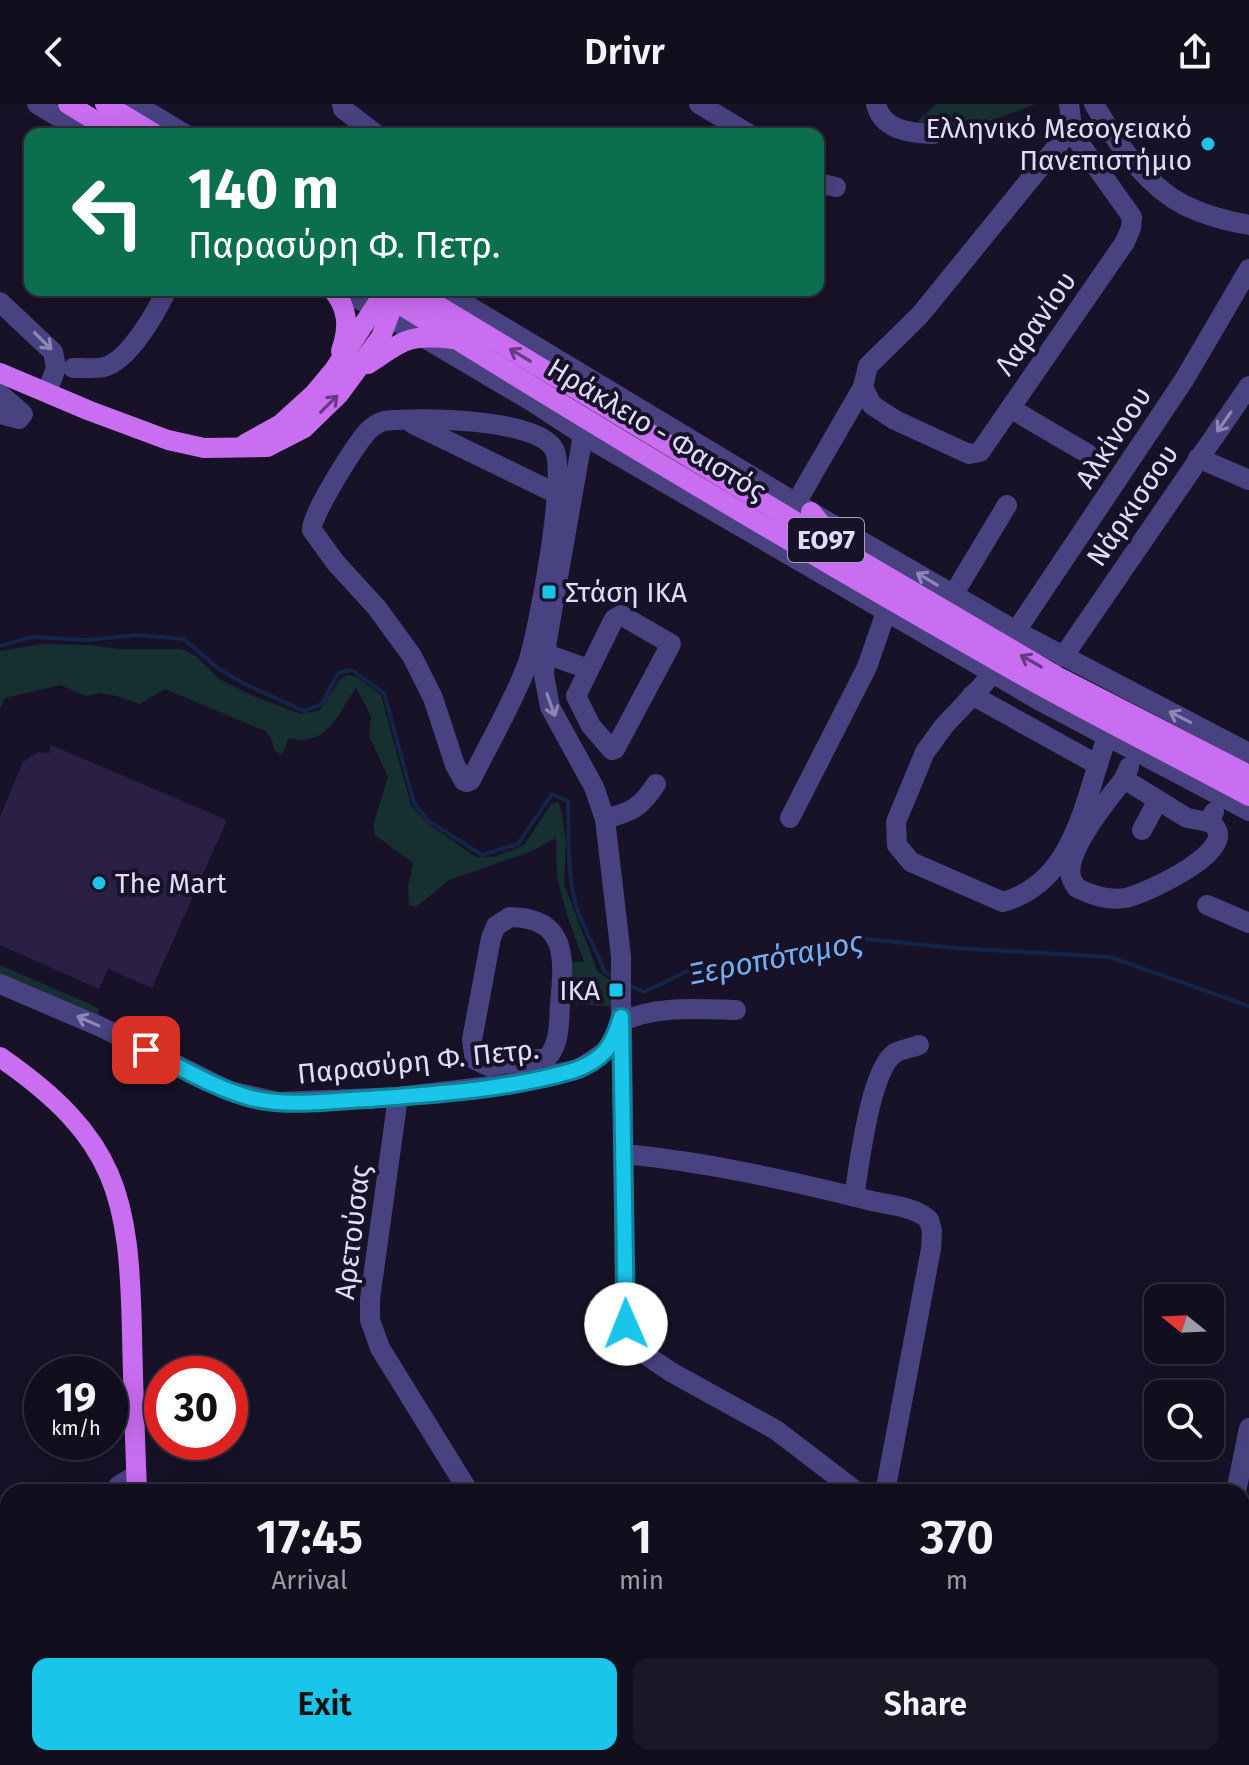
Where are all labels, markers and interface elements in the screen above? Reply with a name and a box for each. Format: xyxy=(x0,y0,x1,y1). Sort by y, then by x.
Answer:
icon: back xyxy=(32,30,76,74)
text: Drivr xyxy=(584,30,665,74)
icon: share xyxy=(1173,30,1217,74)
place label: Ελληνικό Μεσογειακό Πανεπιστήμιο xyxy=(925,112,1192,177)
marker: Ελληνικό Μεσογειακό Πανεπιστήμιο xyxy=(1199,135,1217,153)
text: 140 m xyxy=(188,156,339,223)
icon: left xyxy=(56,160,160,264)
text: Παρασύρη Φ. Πετρ. xyxy=(188,224,500,268)
street label: Λαρανίου xyxy=(988,265,1083,382)
one-way arrow xyxy=(33,331,53,350)
one-way arrow xyxy=(509,347,532,363)
street label: Ηράκλειο - Φαιστός xyxy=(542,351,772,508)
street label: Αλκίνοου xyxy=(1068,380,1158,494)
one-way arrow xyxy=(319,394,338,414)
one-way arrow xyxy=(1216,411,1233,432)
street label: Νάρκισσου xyxy=(1080,438,1185,572)
road number: ΕΟ97 xyxy=(788,518,864,562)
one-way arrow xyxy=(916,571,939,587)
place label: Στάση ΙΚΑ xyxy=(565,576,687,609)
marker: Στάση ΙΚΑ xyxy=(540,583,558,601)
one-way arrow xyxy=(1020,653,1043,669)
one-way arrow xyxy=(545,692,559,717)
one-way arrow xyxy=(1168,709,1192,724)
place label: The Mart xyxy=(115,867,227,900)
marker: The Mart xyxy=(90,874,108,892)
water label: Ξεροπόταμος xyxy=(686,923,867,992)
place label: IKA xyxy=(559,974,600,1007)
marker: IKA xyxy=(607,981,625,999)
one-way arrow xyxy=(76,1013,101,1028)
pin xyxy=(112,1016,180,1084)
icon: arrive xyxy=(124,1028,168,1072)
street label: Παρασύρη Φ. Πετρ. xyxy=(296,1032,541,1091)
street label: Αρετούσας xyxy=(328,1163,377,1301)
position arrow xyxy=(584,1282,668,1366)
north arrow xyxy=(1144,1284,1224,1364)
map controls xyxy=(1144,1284,1224,1460)
speed limit sign: 30 xyxy=(144,1356,248,1460)
text: 19 xyxy=(56,1374,96,1422)
button: search xyxy=(1144,1380,1224,1460)
text: km/h xyxy=(51,1416,101,1440)
text: 17:45 xyxy=(256,1508,363,1566)
text: 1 xyxy=(631,1508,652,1566)
text: 370 xyxy=(920,1508,994,1566)
text: Arrival xyxy=(271,1565,348,1596)
text: min xyxy=(619,1565,664,1596)
text: m xyxy=(946,1565,968,1596)
button: Exit xyxy=(32,1658,617,1750)
button: Share xyxy=(633,1658,1218,1750)

